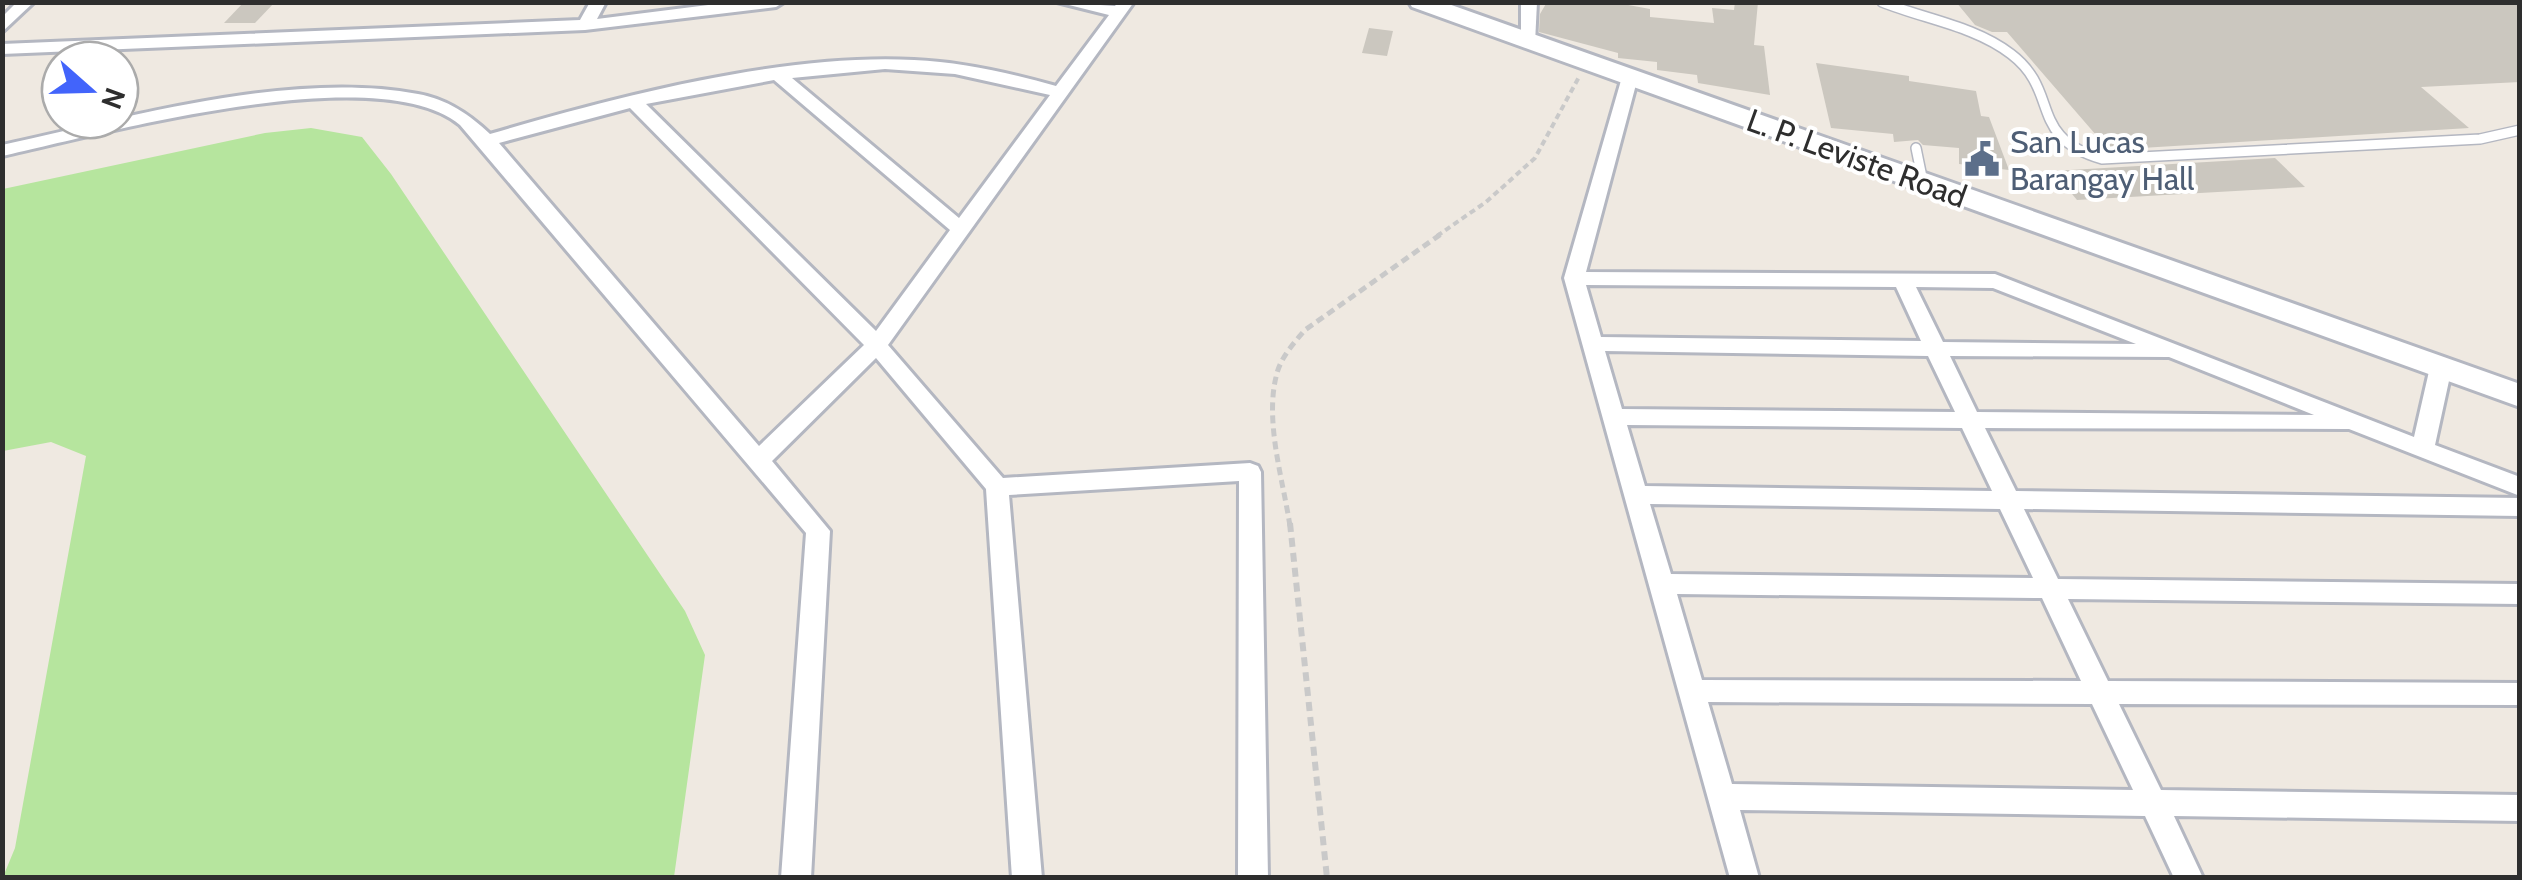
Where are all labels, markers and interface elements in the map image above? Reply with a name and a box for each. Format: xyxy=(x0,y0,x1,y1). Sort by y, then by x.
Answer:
north arrow xyxy=(40,40,140,140)
text: N xyxy=(94,83,133,114)
street label: L. P. Leviste Road xyxy=(1742,100,1972,216)
place label: San Lucas Barangay Hall xyxy=(2010,122,2195,198)
public building icon: San Lucas Barangay Hall xyxy=(1963,140,2001,178)

